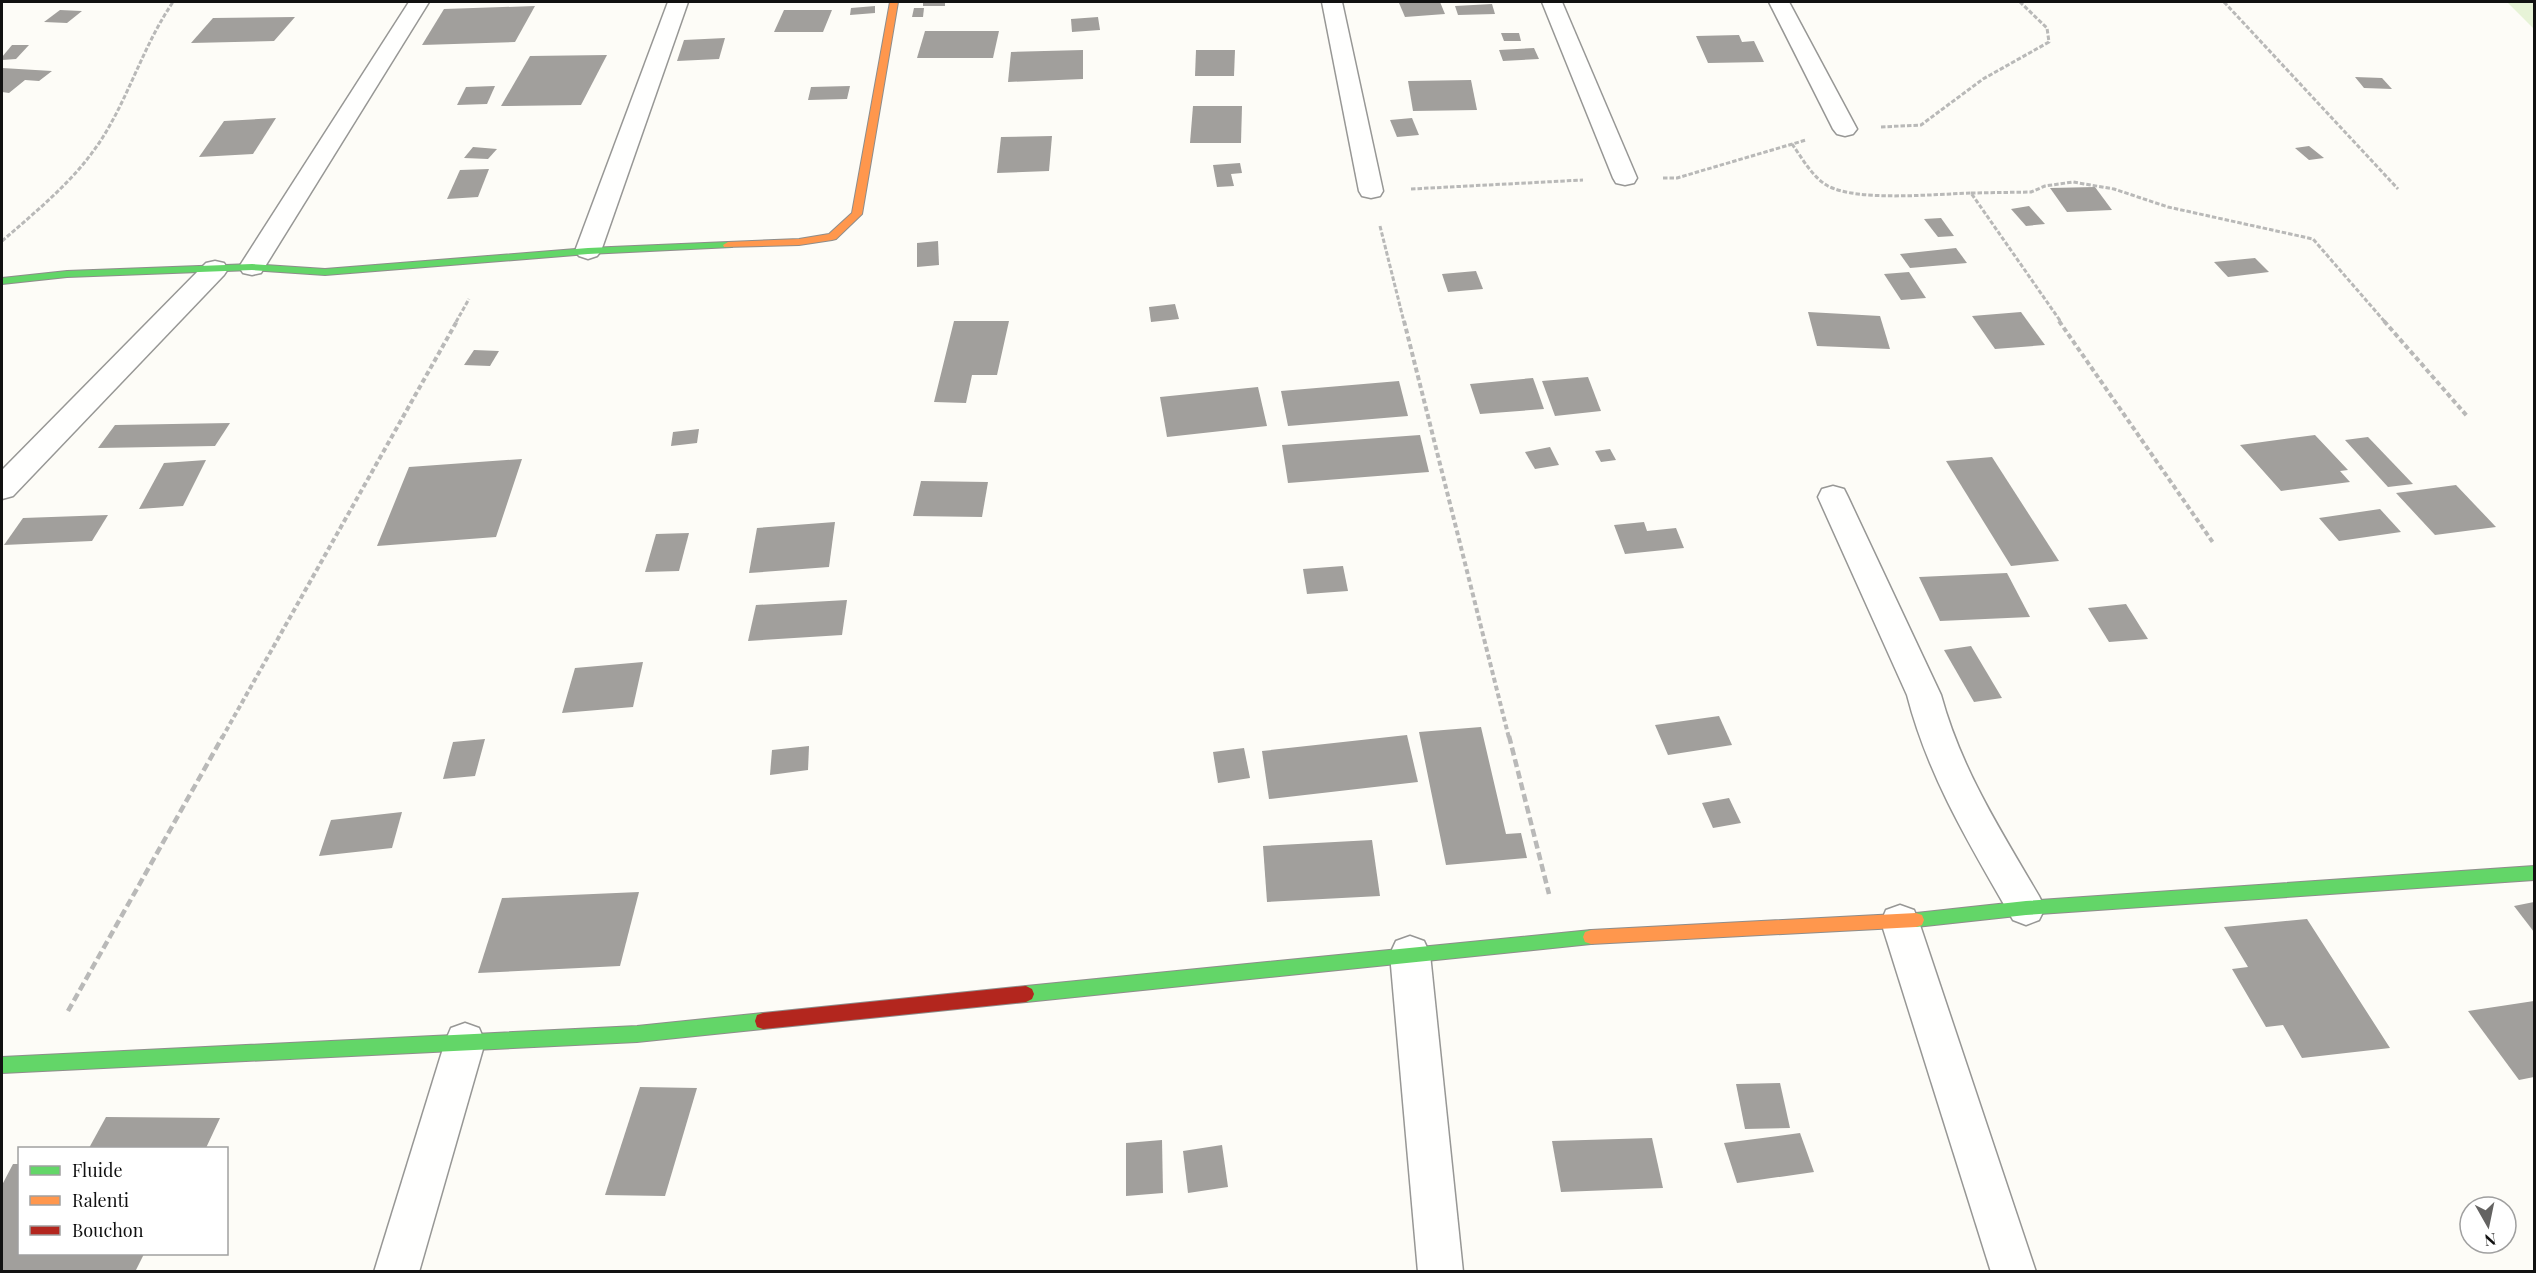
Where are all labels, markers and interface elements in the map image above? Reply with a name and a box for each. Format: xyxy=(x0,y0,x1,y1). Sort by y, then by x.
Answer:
legend xyxy=(18,1147,228,1255)
text: Fluide xyxy=(72,1158,123,1182)
text: Ralenti xyxy=(72,1188,129,1212)
north arrow xyxy=(2458,1195,2518,1255)
text: Bouchon xyxy=(72,1218,144,1242)
text: N xyxy=(2483,1229,2498,1252)

